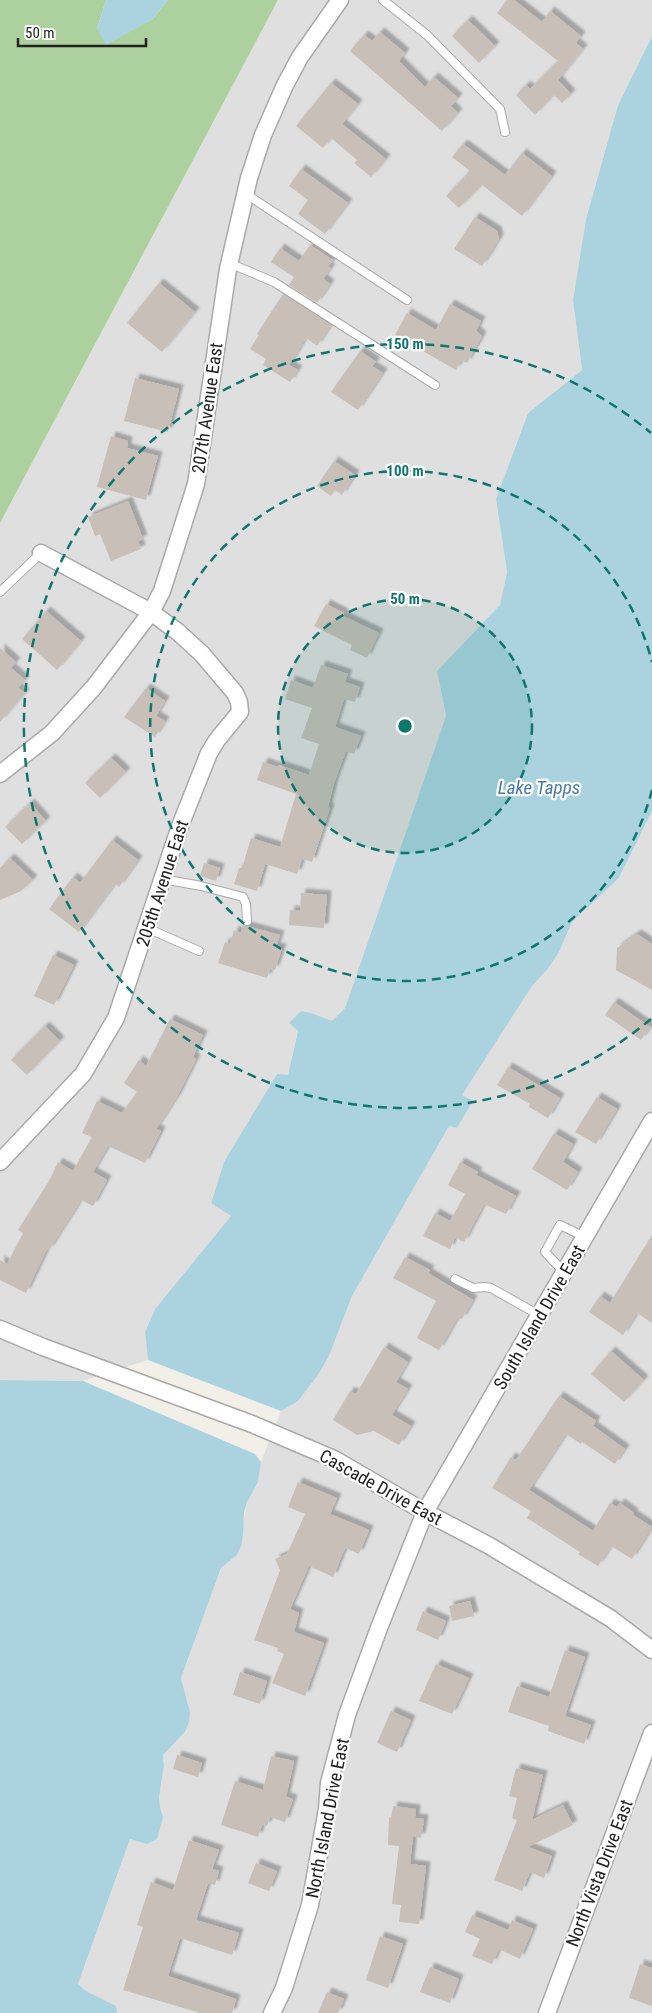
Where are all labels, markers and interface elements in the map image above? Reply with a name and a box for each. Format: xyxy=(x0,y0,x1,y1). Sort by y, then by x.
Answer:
scale bar xyxy=(18,15,145,47)
text: 50 m xyxy=(25,24,55,42)
text: 150 m xyxy=(386,335,424,353)
street label: 207th Avenue East xyxy=(187,341,227,475)
text: 100 m xyxy=(386,462,424,480)
text: 50 m xyxy=(390,590,420,608)
centre of rings xyxy=(396,717,414,735)
water label: Lake Tapps xyxy=(498,776,580,799)
street label: 205th Avenue East xyxy=(132,817,192,949)
street label: South Island Drive East xyxy=(489,1241,589,1393)
street label: Cascade Drive East xyxy=(316,1445,446,1529)
street label: North Island Drive East xyxy=(301,1736,353,1900)
street label: North Vista Drive East xyxy=(561,1796,637,1950)

